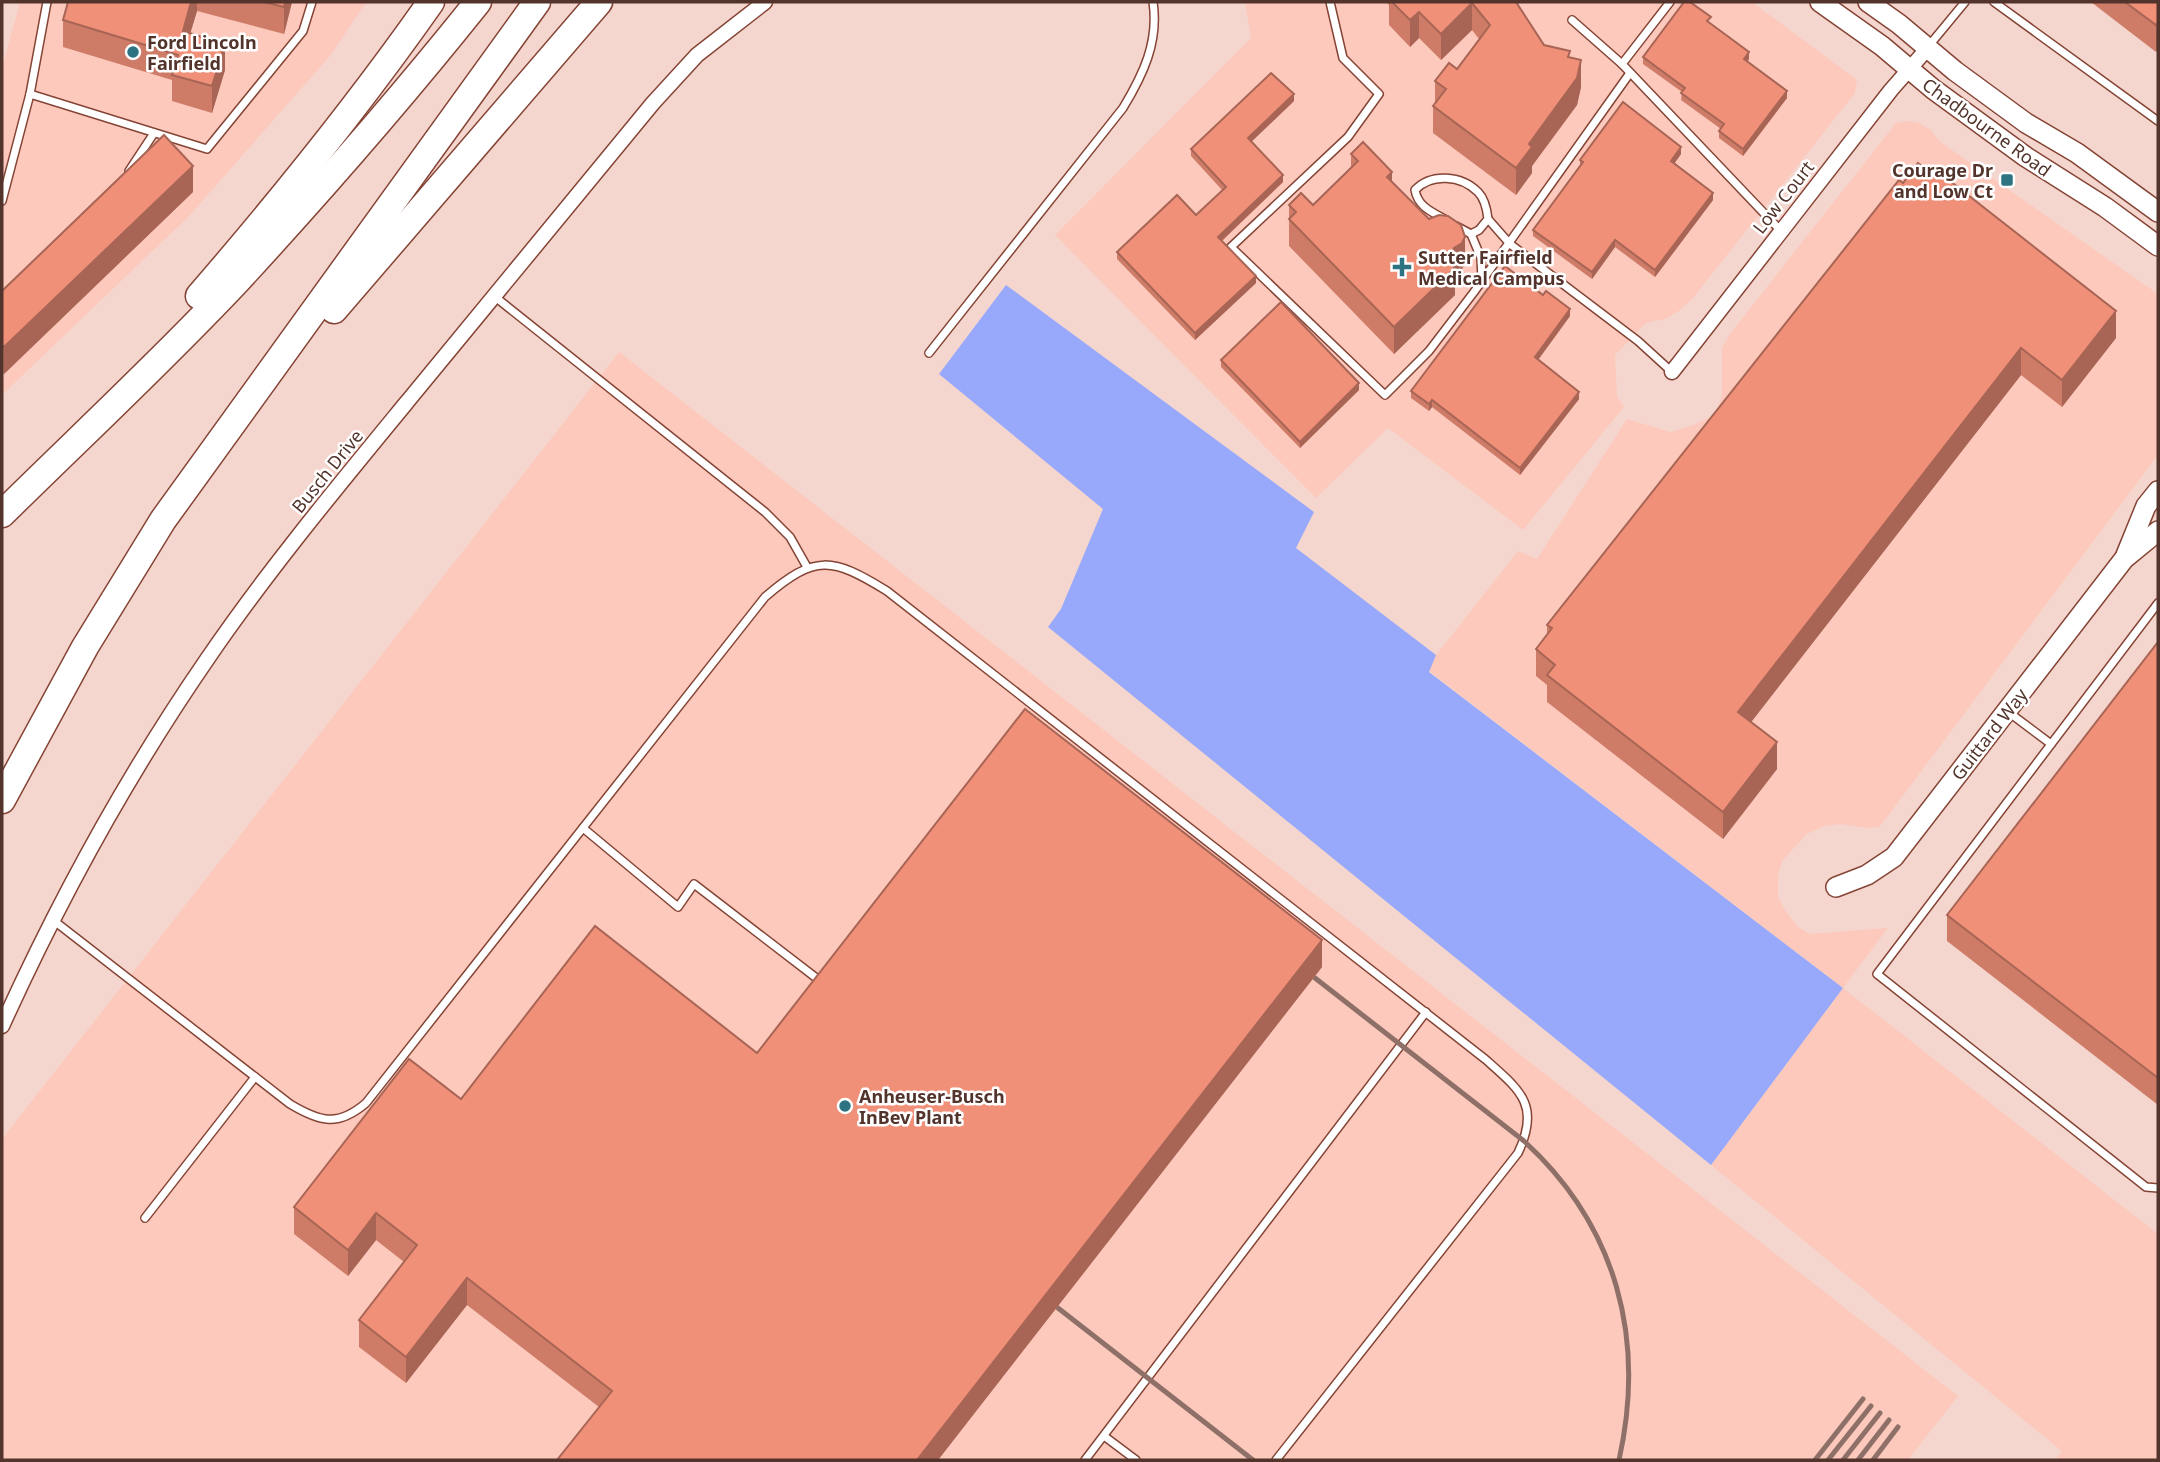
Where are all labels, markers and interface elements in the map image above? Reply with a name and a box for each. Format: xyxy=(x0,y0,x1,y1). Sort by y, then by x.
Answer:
place label: Ford Lincoln Fairfield xyxy=(147,30,257,75)
marker: Ford Lincoln Fairfield xyxy=(125,44,141,60)
street label: Chadbourne Road xyxy=(1918,72,2056,182)
street label: Low Court xyxy=(1747,155,1819,238)
place label: Courage Dr and Low Ct xyxy=(1892,158,1993,203)
marker: Courage Dr and Low Ct xyxy=(1999,172,2015,188)
place label: Sutter Fairfield Medical Campus xyxy=(1418,245,1565,290)
marker: Sutter Fairfield Medical Campus xyxy=(1392,257,1412,277)
street label: Busch Drive xyxy=(286,424,368,518)
street label: Guittard Way xyxy=(1946,682,2033,785)
place label: Anheuser-Busch InBev Plant xyxy=(859,1084,1005,1129)
marker: Anheuser-Busch InBev Plant xyxy=(837,1098,853,1114)

